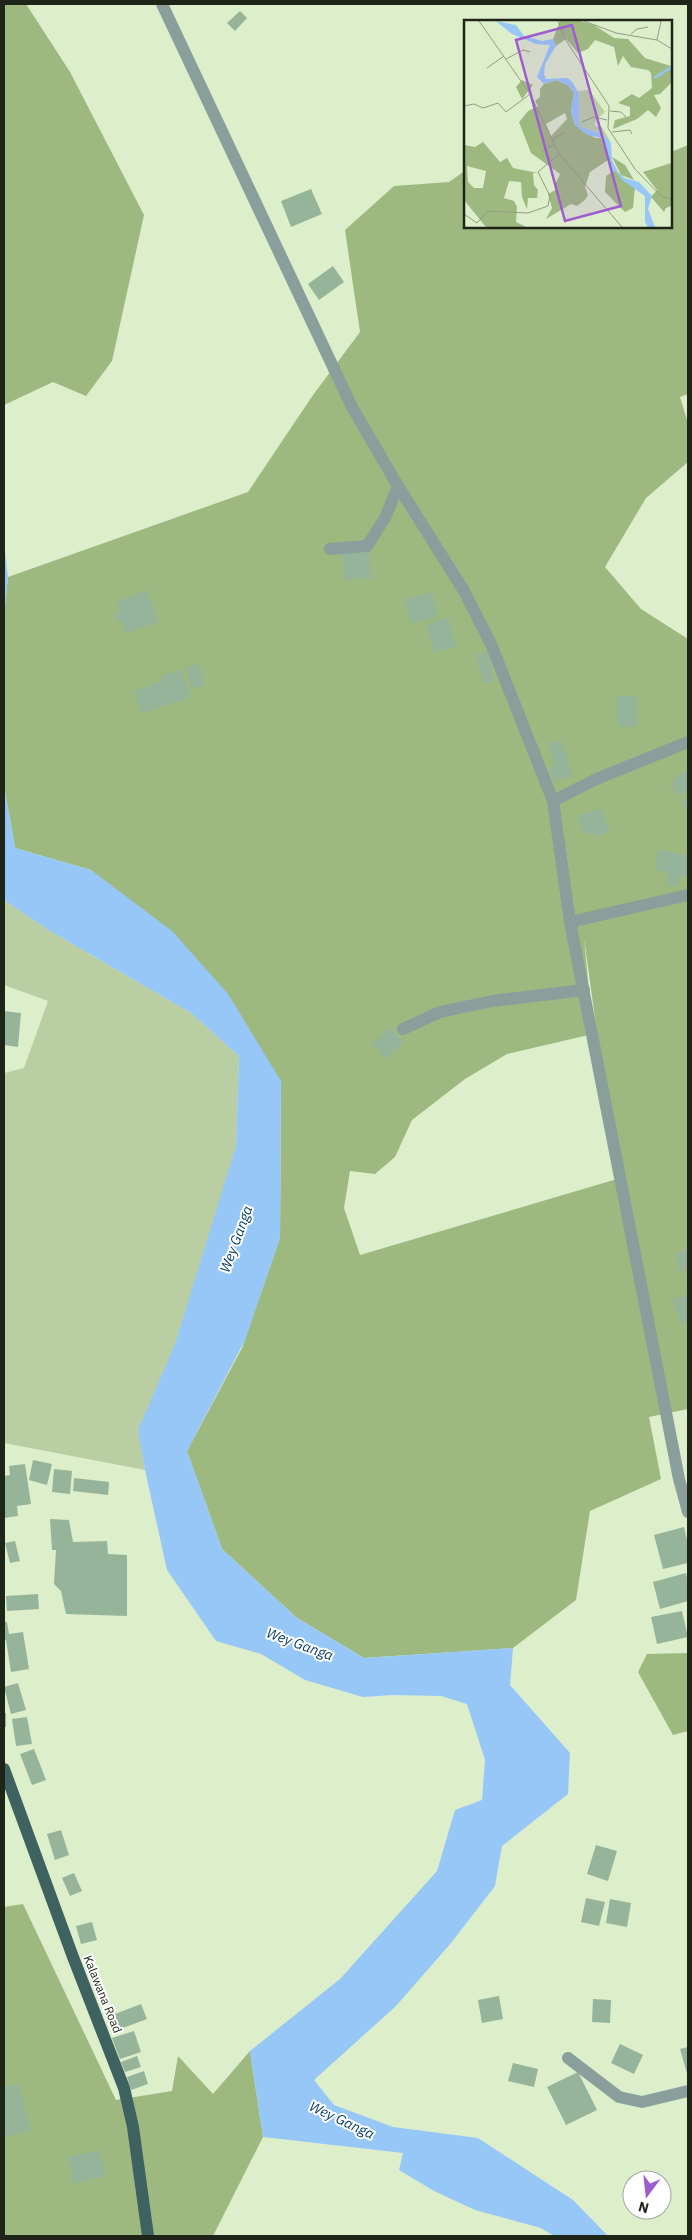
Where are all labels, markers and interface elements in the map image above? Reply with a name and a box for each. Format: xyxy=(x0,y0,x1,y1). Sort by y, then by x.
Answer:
inset map xyxy=(464,20,672,228)
water label: Wey Ganga xyxy=(216,1203,256,1275)
water label: Wey Ganga xyxy=(264,1624,336,1664)
street label: Kalawana Road xyxy=(81,1953,125,2035)
water label: Wey Ganga xyxy=(307,2097,377,2143)
north arrow xyxy=(622,2170,672,2220)
text: N xyxy=(636,2198,651,2218)

